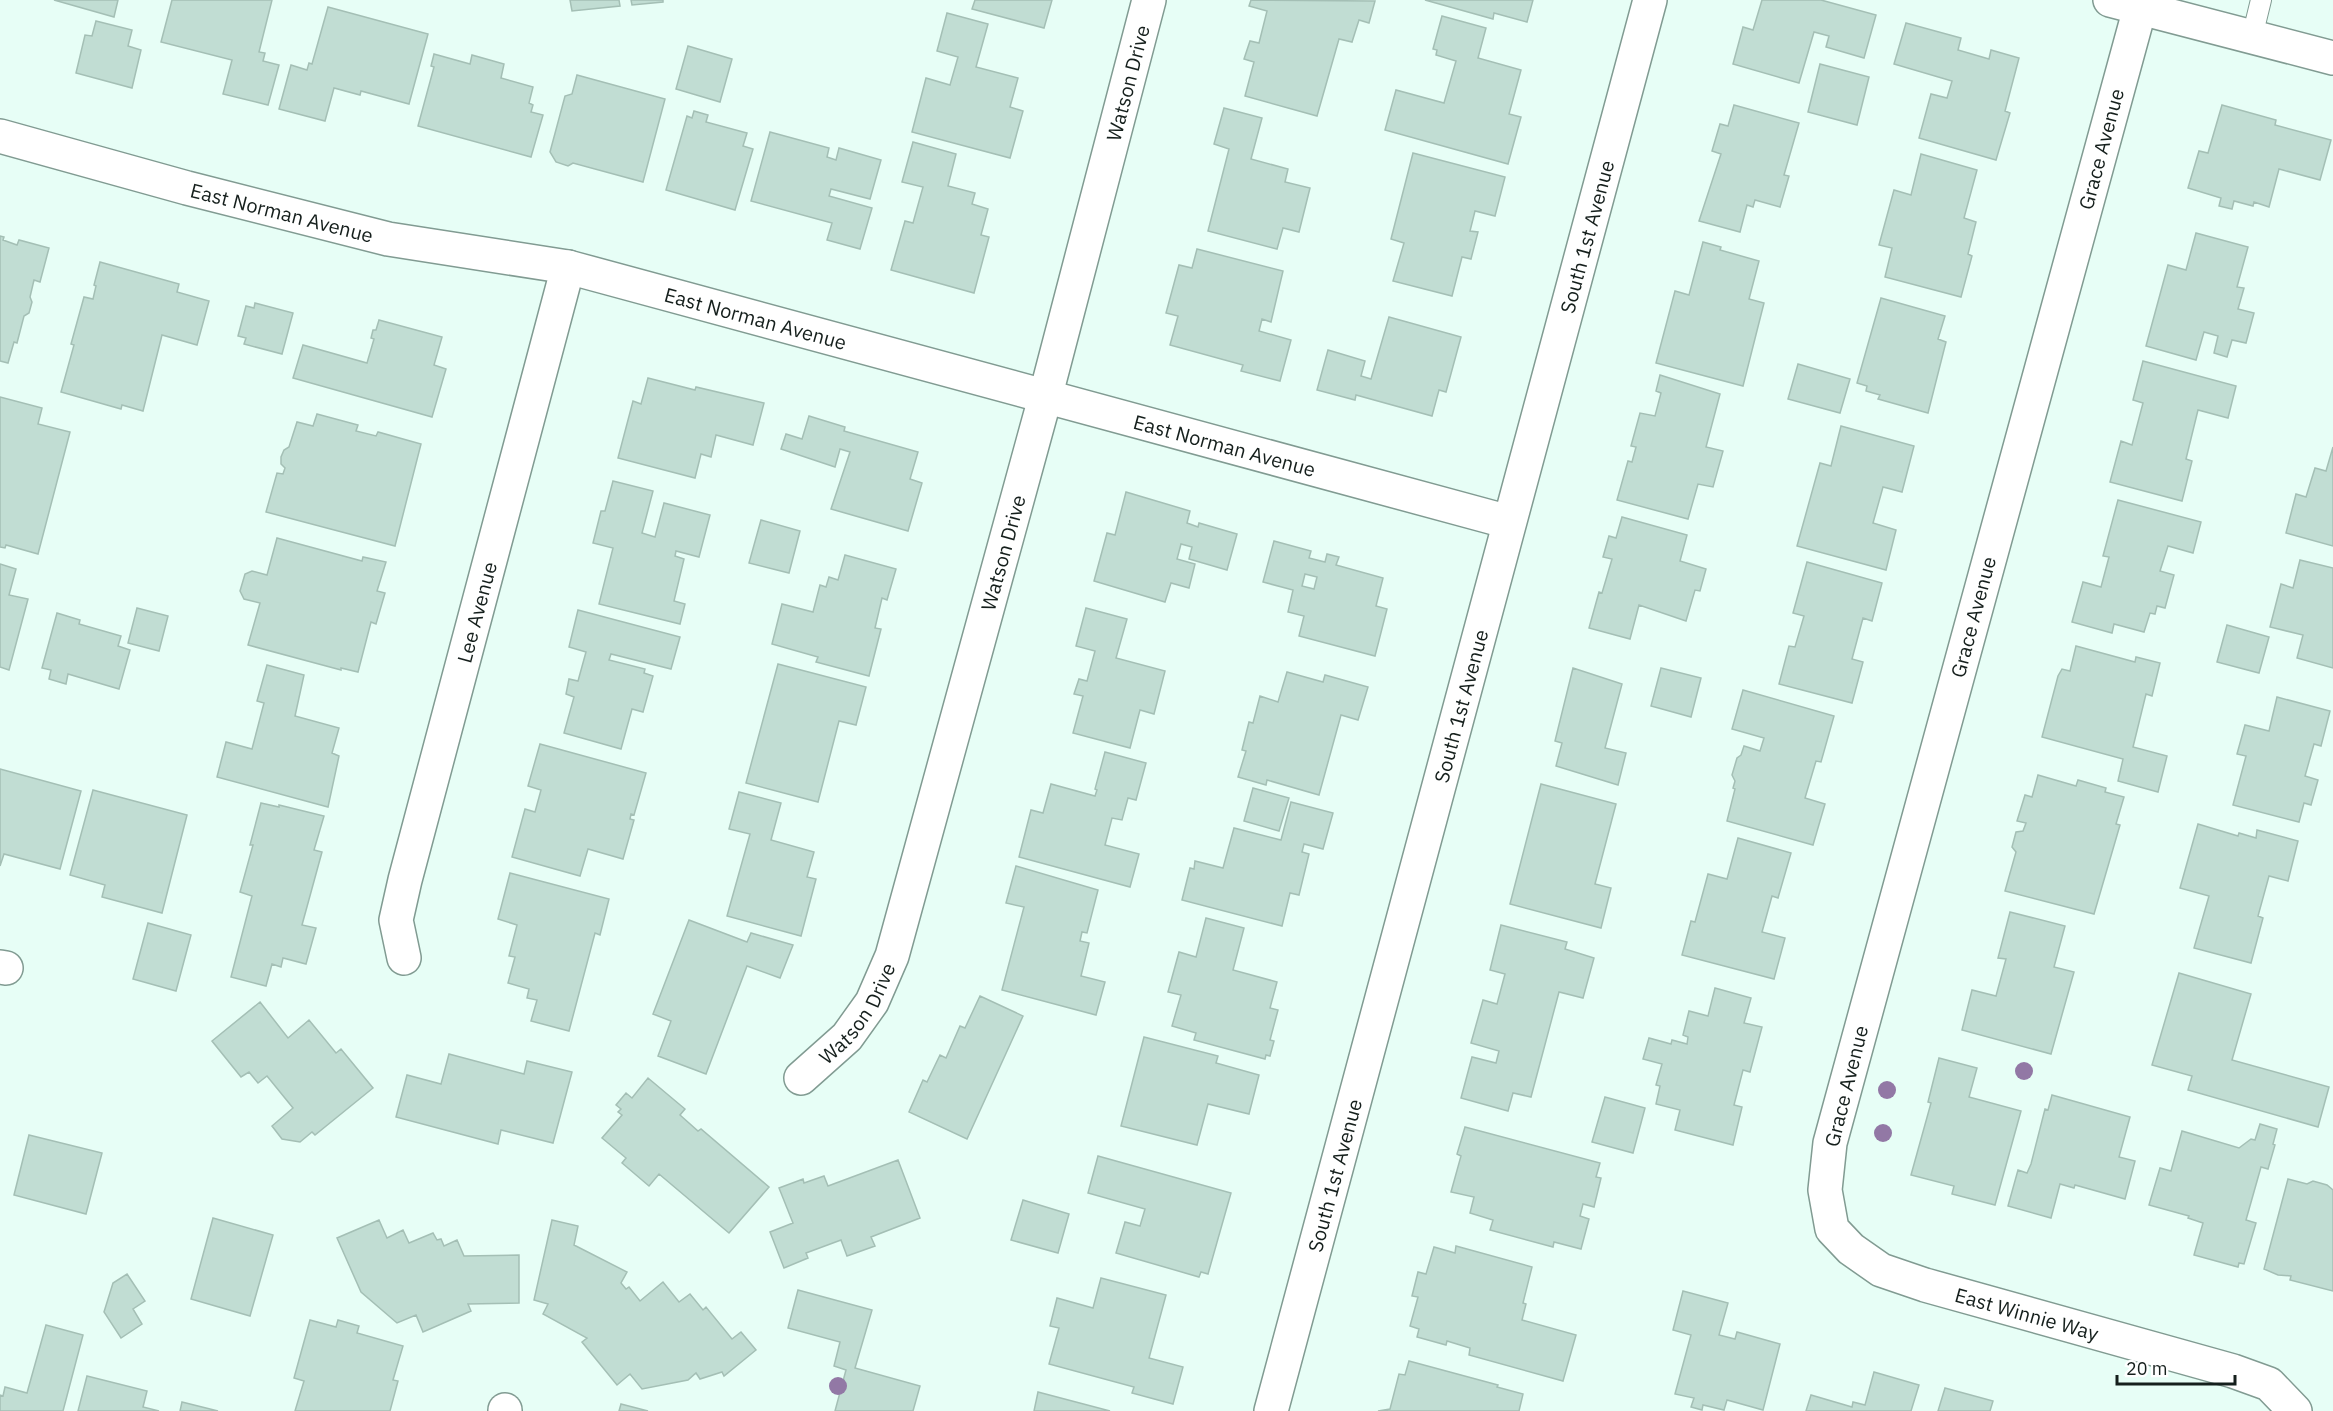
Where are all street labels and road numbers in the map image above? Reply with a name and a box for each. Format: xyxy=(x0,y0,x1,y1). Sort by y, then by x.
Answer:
street label: Watson Drive xyxy=(1099,22,1155,144)
street label: Grace Avenue xyxy=(2072,85,2130,213)
street label: South 1st Avenue xyxy=(1553,157,1620,316)
street label: East Norman Avenue xyxy=(188,176,376,248)
street label: East Norman Avenue xyxy=(662,280,850,355)
street label: East Norman Avenue xyxy=(1131,407,1319,483)
street label: Watson Drive xyxy=(974,492,1031,614)
street label: Grace Avenue xyxy=(1944,553,2002,681)
street label: Lee Avenue xyxy=(450,559,503,666)
street label: South 1st Avenue xyxy=(1427,626,1494,786)
street label: Watson Drive xyxy=(813,958,901,1070)
street label: Grace Avenue xyxy=(1818,1022,1874,1150)
street label: South 1st Avenue xyxy=(1301,1096,1368,1255)
street label: East Winnie Way xyxy=(1952,1281,2102,1346)

